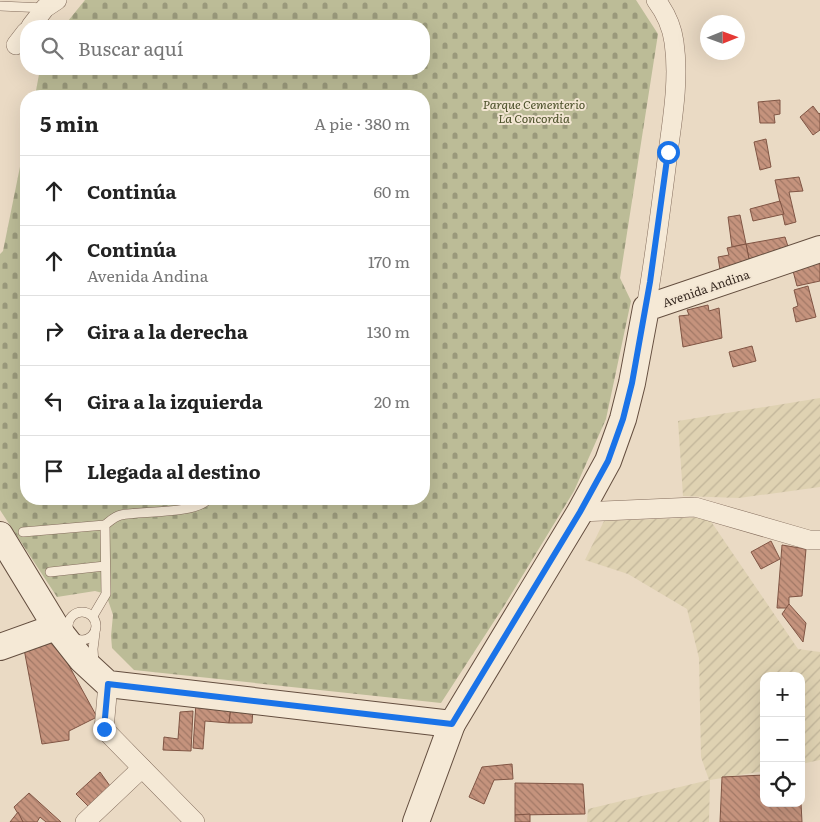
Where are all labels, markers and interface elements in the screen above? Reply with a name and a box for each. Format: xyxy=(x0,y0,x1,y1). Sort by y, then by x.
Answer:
north arrow xyxy=(700,15,745,60)
search box xyxy=(20,20,430,75)
icon: search xyxy=(38,34,66,62)
text: Buscar aquí xyxy=(78,34,183,62)
park label: Parque Cementerio La Concordia xyxy=(483,95,585,127)
text: 5 min xyxy=(40,107,99,138)
text: A pie · 380 m xyxy=(314,111,410,135)
route start xyxy=(657,141,680,164)
icon: ahead xyxy=(40,177,68,205)
text: Continúa xyxy=(87,177,177,205)
text: 60 m xyxy=(373,179,410,203)
text: Continúa xyxy=(87,235,177,263)
icon: ahead xyxy=(40,247,68,275)
text: 170 m xyxy=(368,249,410,273)
text: Avenida Andina xyxy=(87,263,208,287)
street label: Avenida Andina xyxy=(660,265,752,311)
icon: right xyxy=(40,317,68,345)
text: Gira a la derecha xyxy=(87,317,248,345)
text: 130 m xyxy=(367,319,410,343)
icon: left xyxy=(40,387,68,415)
text: Gira a la izquierda xyxy=(87,387,263,415)
text: 20 m xyxy=(374,389,410,413)
icon: arrive xyxy=(40,457,68,485)
text: Llegada al destino xyxy=(87,457,261,485)
map controls xyxy=(760,672,805,807)
button: + xyxy=(760,672,805,717)
button: − xyxy=(760,717,805,762)
route end xyxy=(93,718,116,741)
button: locate xyxy=(760,762,805,807)

